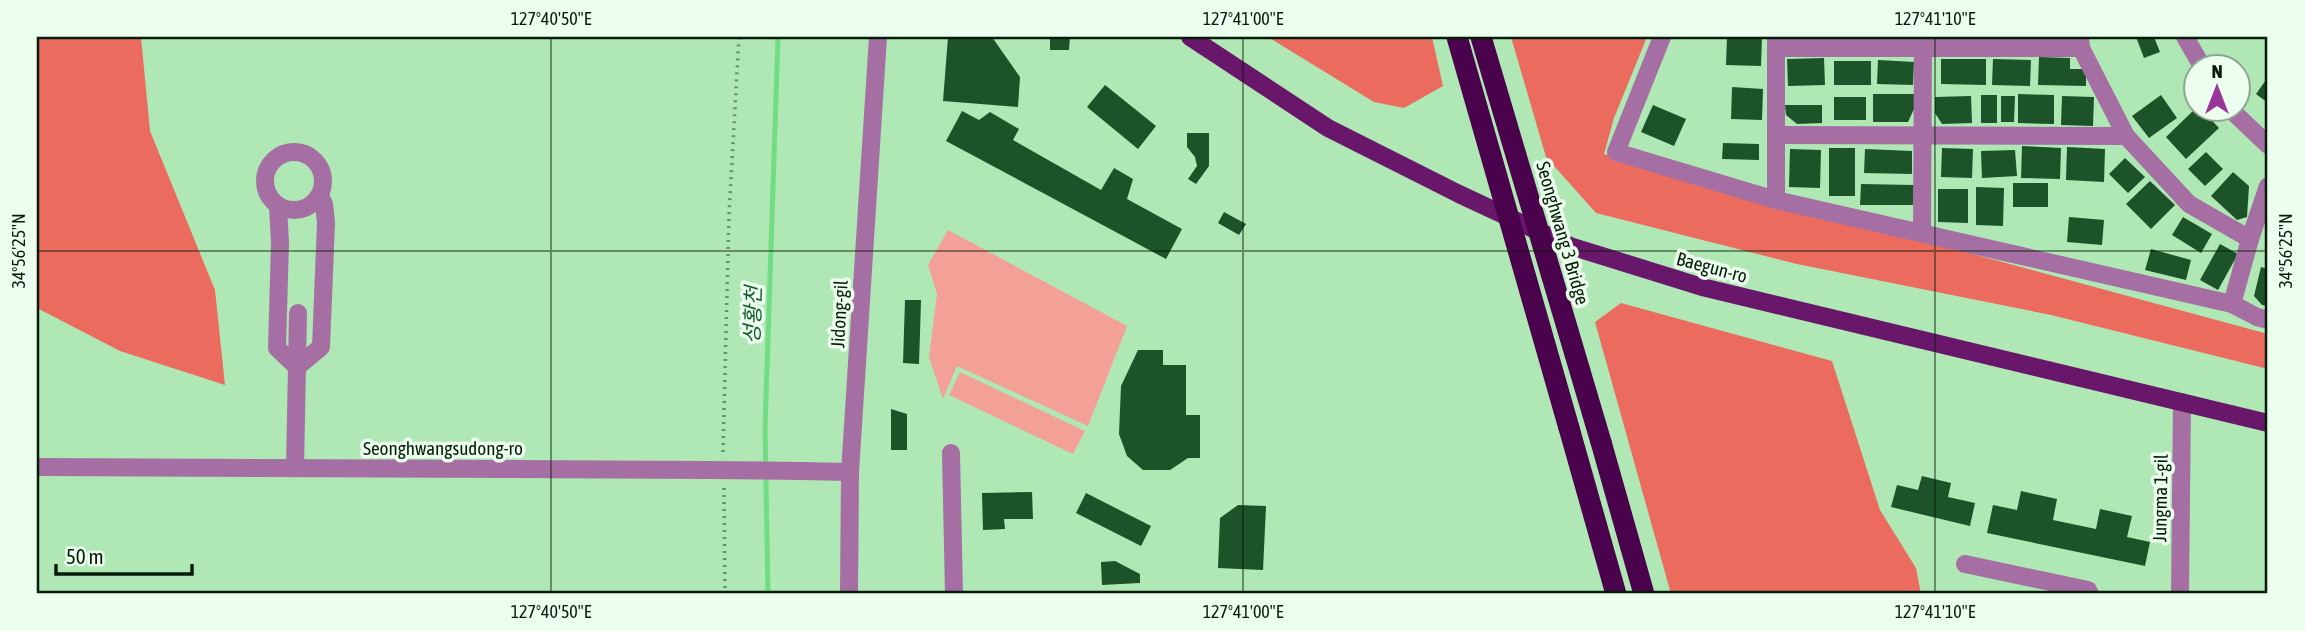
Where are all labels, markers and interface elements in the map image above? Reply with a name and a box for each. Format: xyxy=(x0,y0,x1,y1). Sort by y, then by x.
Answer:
text: 127°40'50"E xyxy=(511,8,592,29)
text: 127°41'00"E xyxy=(1203,8,1284,29)
text: 127°41'10"E xyxy=(1895,8,1976,29)
north arrow xyxy=(2182,52,2252,122)
text: N xyxy=(2211,60,2223,82)
street label: Seonghwang 3 Bridge xyxy=(1532,159,1594,307)
text: 34°56'25"N xyxy=(8,213,29,289)
text: 34°56'25"N xyxy=(2275,213,2296,289)
street label: Baegun-ro xyxy=(1674,247,1750,287)
street label: Jidong-gil xyxy=(826,279,852,349)
water label: 성황천 xyxy=(739,283,765,344)
street label: Seonghwangsudong-ro xyxy=(363,437,523,459)
street label: Jungma 1-gil xyxy=(2148,454,2172,542)
scale bar xyxy=(56,533,192,577)
text: 50 m xyxy=(66,544,104,568)
text: 127°40'50"E xyxy=(511,601,592,622)
text: 127°41'00"E xyxy=(1203,601,1284,622)
text: 127°41'10"E xyxy=(1895,601,1976,622)

